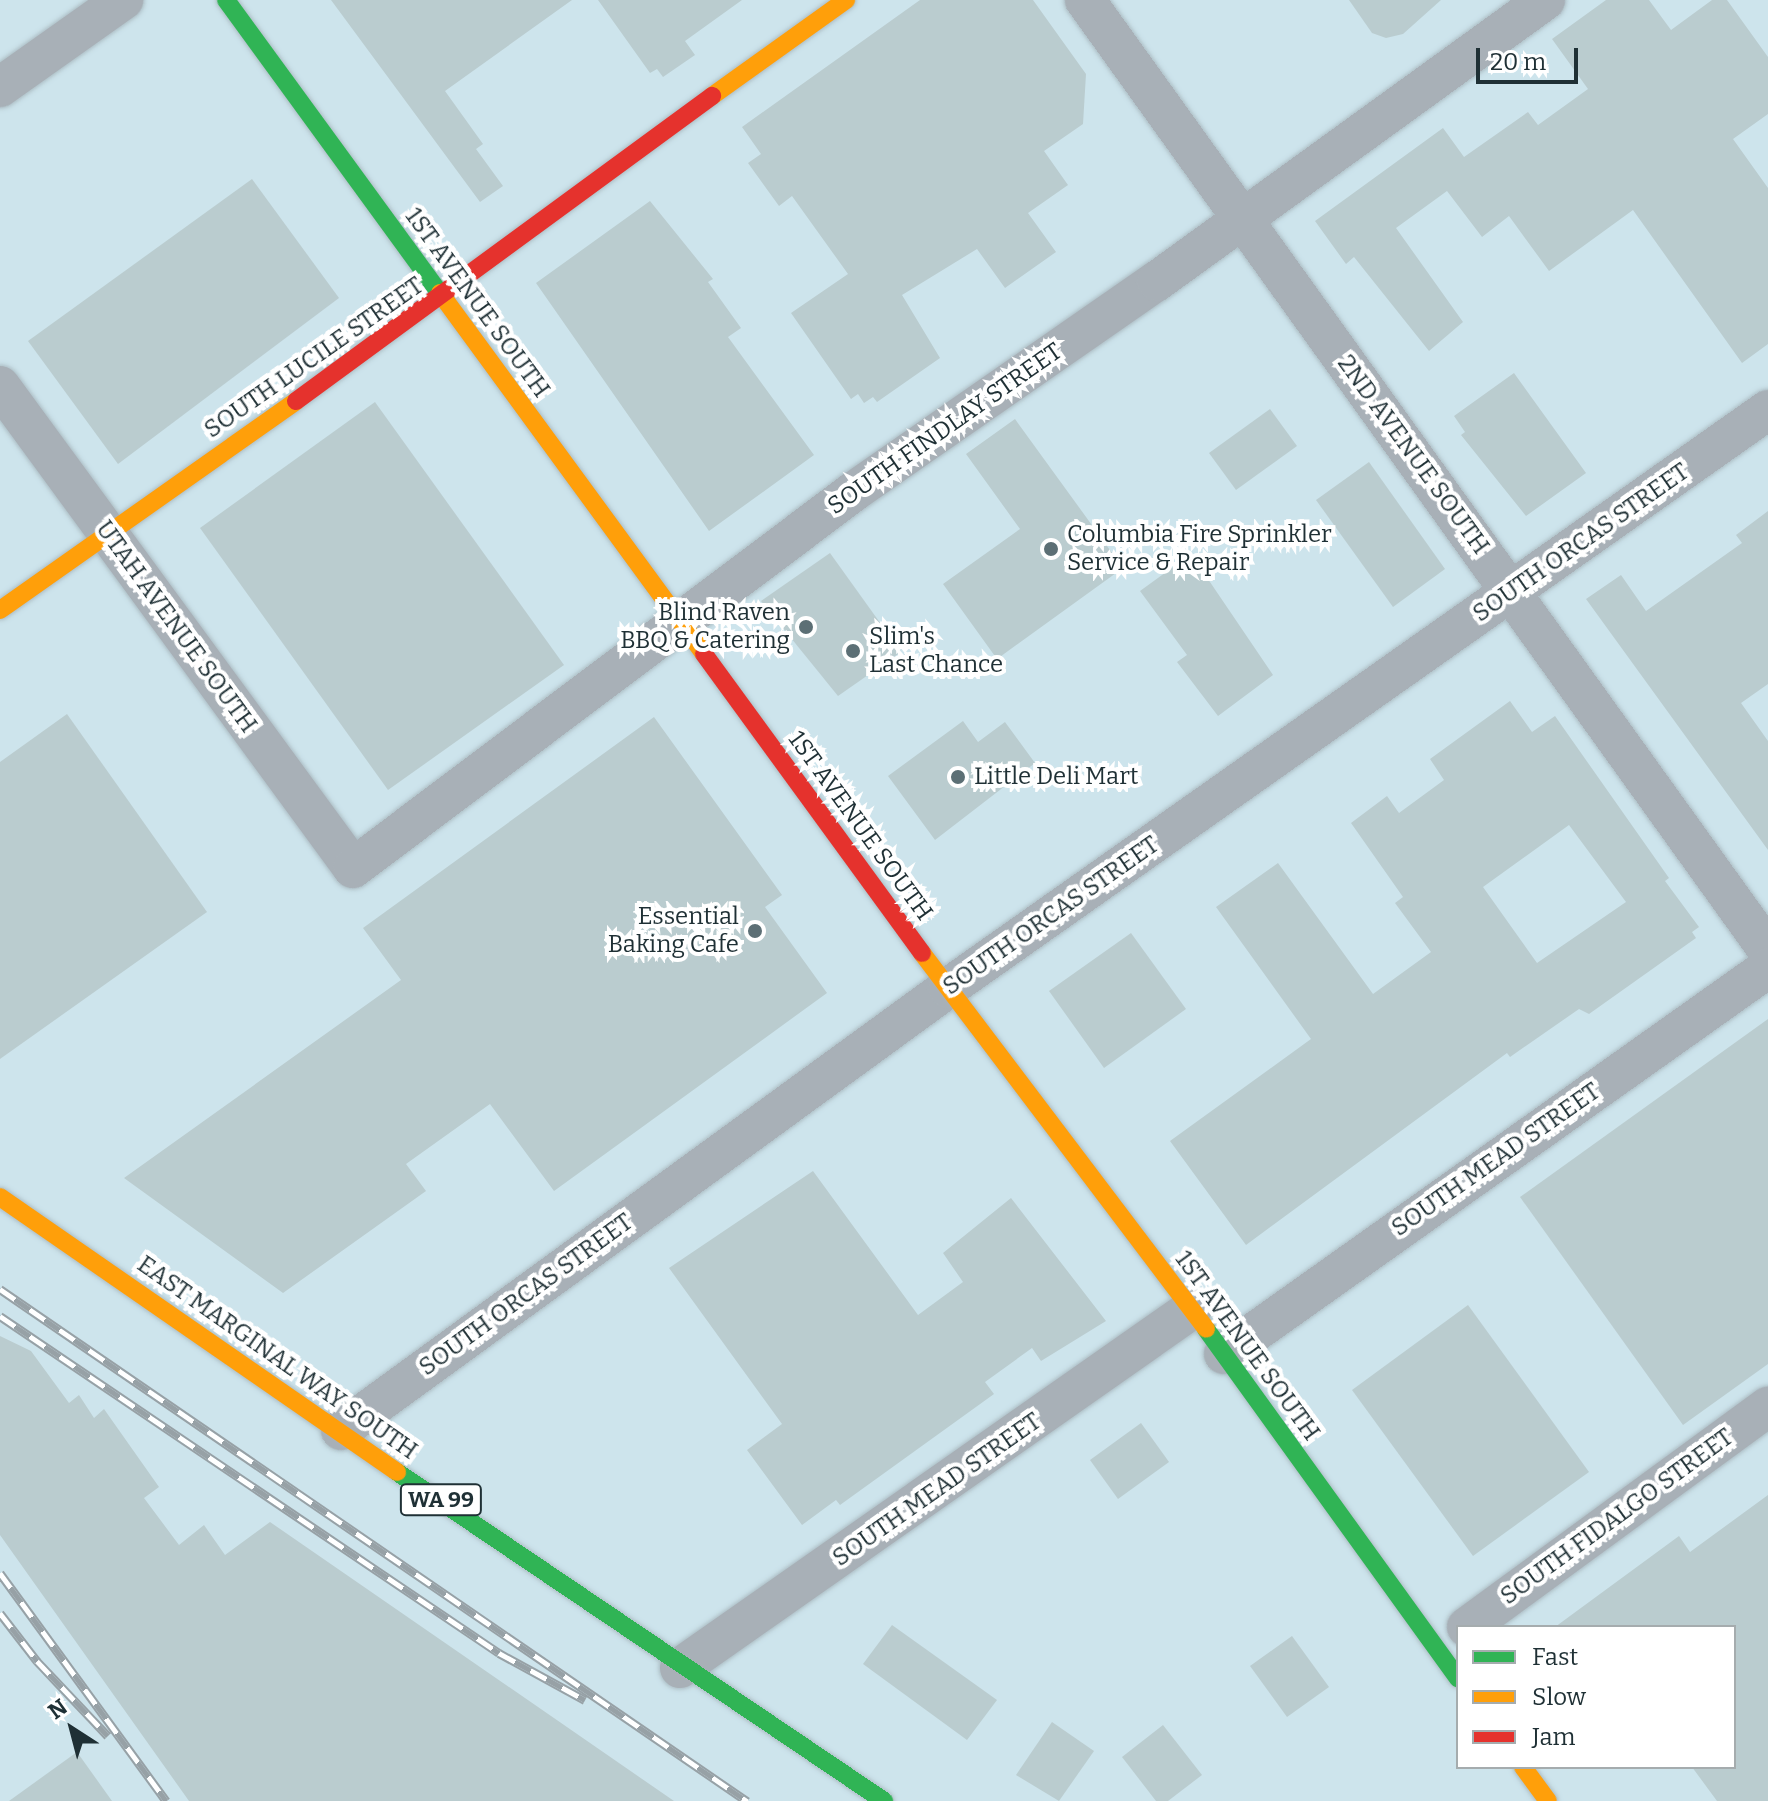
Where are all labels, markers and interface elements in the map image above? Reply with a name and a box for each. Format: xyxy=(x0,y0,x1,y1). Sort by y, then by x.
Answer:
scale bar xyxy=(1480,32,1582,82)
text: 20 m xyxy=(1490,48,1546,76)
street label: 1ST AVENUE SOUTH xyxy=(399,203,555,403)
street label: SOUTH LUCILE STREET xyxy=(199,272,429,444)
street label: SOUTH FINDLAY STREET xyxy=(822,337,1068,521)
street label: 2ND AVENUE SOUTH xyxy=(1331,350,1495,560)
street label: SOUTH ORCAS STREET xyxy=(1468,458,1694,628)
street label: UTAH AVENUE SOUTH xyxy=(89,515,263,739)
place label: Columbia Fire Sprinkler Service & Repair xyxy=(1067,521,1332,577)
marker: Columbia Fire Sprinkler Service & Repair xyxy=(1042,540,1060,558)
place label: Blind Raven BBQ & Catering xyxy=(620,599,790,655)
marker: Blind Raven BBQ & Catering xyxy=(797,618,815,636)
place label: Slim's Last Chance xyxy=(869,623,1003,679)
marker: Slim's Last Chance xyxy=(844,642,862,660)
street label: 1ST AVENUE SOUTH xyxy=(782,726,938,926)
place label: Little Deli Mart xyxy=(974,763,1138,791)
marker: Little Deli Mart xyxy=(949,768,967,786)
street label: SOUTH ORCAS STREET xyxy=(938,831,1164,1001)
place label: Essential Baking Cafe xyxy=(608,903,739,959)
marker: Essential Baking Cafe xyxy=(746,922,764,940)
street label: SOUTH MEAD STREET xyxy=(1386,1077,1606,1243)
street label: SOUTH ORCAS STREET xyxy=(414,1208,638,1382)
street label: 1ST AVENUE SOUTH xyxy=(1169,1246,1325,1446)
street label: EAST MARGINAL WAY SOUTH xyxy=(132,1250,422,1466)
street label: SOUTH MEAD STREET xyxy=(827,1407,1047,1573)
street label: SOUTH FIDALGO STREET xyxy=(1495,1423,1739,1611)
road number: WA 99 xyxy=(399,1482,483,1518)
legend xyxy=(1456,1625,1736,1769)
text: Fast xyxy=(1532,1643,1578,1671)
text: Slow xyxy=(1532,1683,1586,1711)
north arrow xyxy=(32,1689,112,1769)
text: N xyxy=(43,1693,72,1725)
text: Jam xyxy=(1532,1723,1575,1751)

